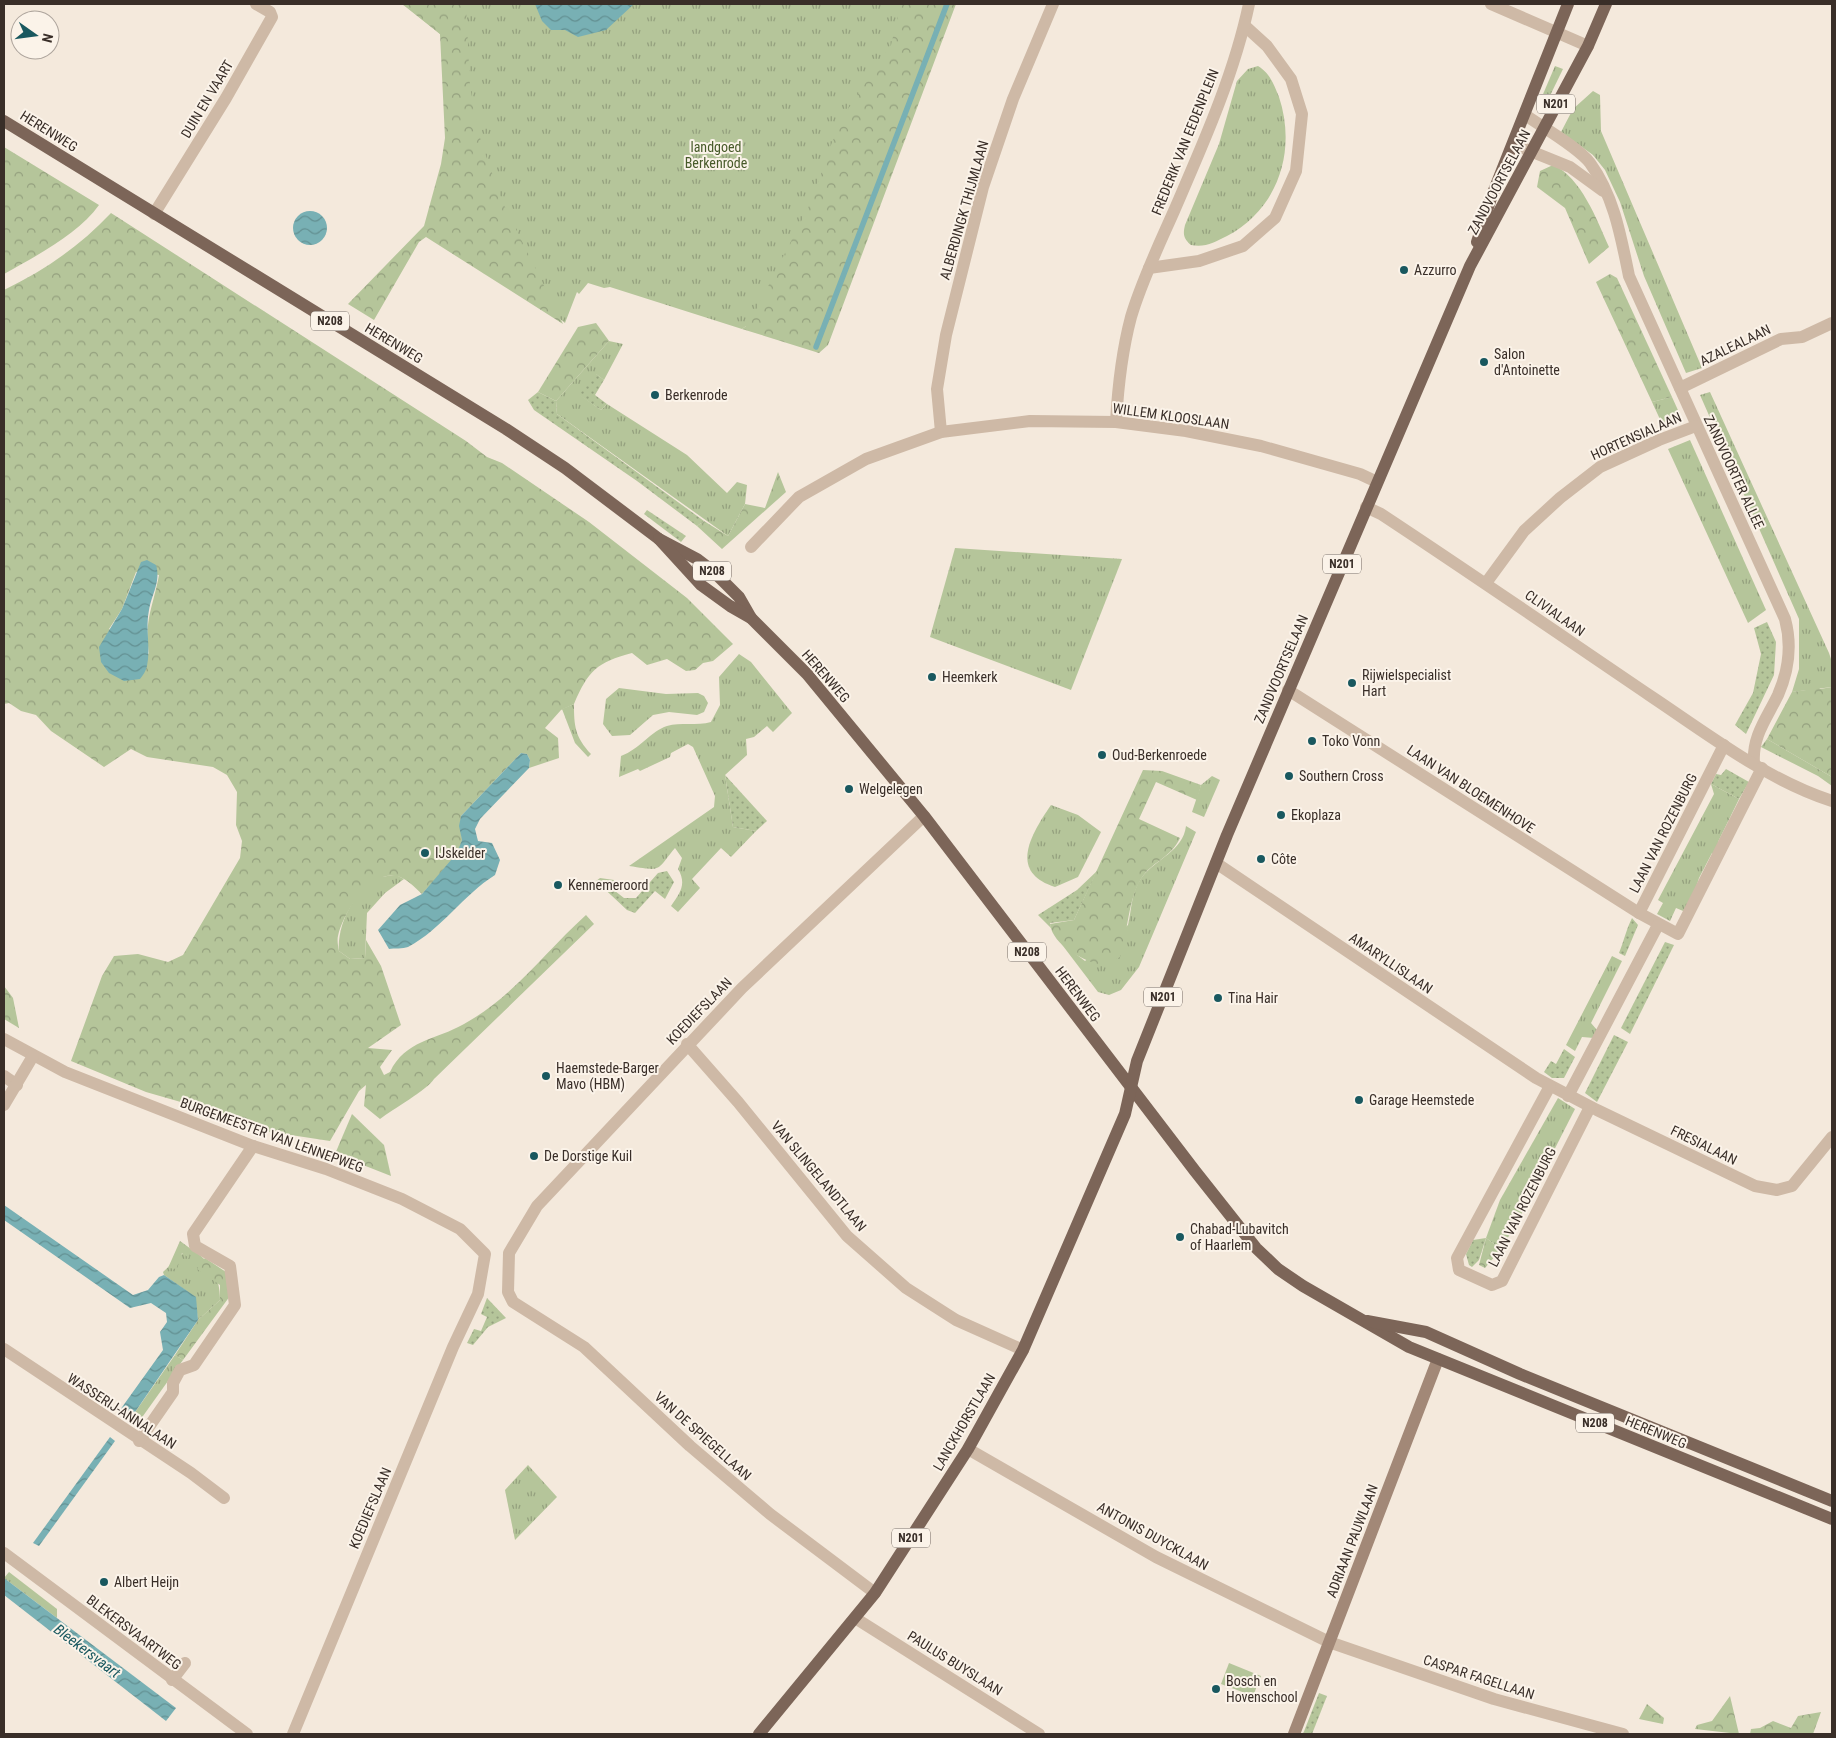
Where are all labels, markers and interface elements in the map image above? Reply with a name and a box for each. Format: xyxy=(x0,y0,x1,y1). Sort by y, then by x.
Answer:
north arrow xyxy=(10,10,60,60)
text: N xyxy=(39,32,56,44)
street label: DUIN EN VAART xyxy=(178,57,236,141)
street label: FREDERIK VAN EEDENPLEIN xyxy=(1148,67,1222,217)
road number: N201 xyxy=(1537,95,1575,114)
street label: HERENWEG xyxy=(17,107,81,155)
street label: ZANDVOORTSELAAN xyxy=(1465,127,1533,237)
street label: ALBERDINGK THIJMLAAN xyxy=(936,138,992,282)
park label: landgoed Berkenrode xyxy=(685,139,748,171)
place label: Azzurro xyxy=(1414,262,1457,278)
marker: Azzurro xyxy=(1398,264,1410,276)
road number: N208 xyxy=(311,312,349,331)
street label: HERENWEG xyxy=(362,320,426,366)
street label: AZALEALAAN xyxy=(1697,321,1773,369)
place label: Salon d'Antoinette xyxy=(1494,346,1560,378)
marker: Salon d'Antoinette xyxy=(1478,356,1490,368)
place label: Berkenrode xyxy=(665,387,728,403)
marker: Berkenrode xyxy=(649,389,661,401)
street label: WILLEM KLOOSLAAN xyxy=(1112,400,1230,432)
street label: HORTENSIALAAN xyxy=(1588,409,1684,463)
street label: ZANDVOORTER ALLEE xyxy=(1701,413,1767,531)
road number: N201 xyxy=(1323,554,1361,574)
road number: N208 xyxy=(693,562,731,580)
street label: CLIVIALAAN xyxy=(1522,587,1588,639)
street label: ZANDVOORTSELAAN xyxy=(1251,612,1311,726)
street label: HERENWEG xyxy=(799,646,853,706)
place label: Rijwielspecialist Hart xyxy=(1362,667,1451,699)
place label: Heemkerk xyxy=(942,669,998,685)
marker: Heemkerk xyxy=(926,671,938,683)
marker: Rijwielspecialist Hart xyxy=(1346,677,1358,689)
place label: Toko Vonn xyxy=(1322,733,1380,749)
marker: Toko Vonn xyxy=(1306,735,1318,747)
street label: LAAN VAN BLOEMENHOVE xyxy=(1404,742,1538,836)
place label: Oud-Berkenroede xyxy=(1112,747,1207,763)
marker: Oud-Berkenroede xyxy=(1096,749,1108,761)
place label: Southern Cross xyxy=(1299,768,1384,784)
marker: Southern Cross xyxy=(1283,770,1295,782)
street label: LAAN VAN ROZENBURG xyxy=(1626,771,1700,895)
place label: Welgelegen xyxy=(859,781,923,797)
marker: Welgelegen xyxy=(843,783,855,795)
place label: Ekoplaza xyxy=(1291,807,1341,823)
marker: Ekoplaza xyxy=(1275,809,1287,821)
place label: IJskelder xyxy=(435,845,485,861)
marker: IJskelder xyxy=(419,847,431,859)
place label: Côte xyxy=(1271,851,1297,867)
marker: Côte xyxy=(1255,853,1267,865)
place label: Kennemeroord xyxy=(568,877,649,893)
marker: Kennemeroord xyxy=(552,879,564,891)
street label: AMARYLLISLAAN xyxy=(1346,929,1436,997)
road number: N208 xyxy=(1008,942,1046,962)
street label: HERENWEG xyxy=(1052,963,1104,1025)
street label: KOEDIEFSLAAN xyxy=(663,974,735,1048)
road number: N201 xyxy=(1144,988,1182,1006)
place label: Tina Hair xyxy=(1228,990,1278,1006)
marker: Tina Hair xyxy=(1212,992,1224,1004)
place label: Haemstede-Barger Mavo (HBM) xyxy=(556,1060,659,1093)
marker: Haemstede-Barger Mavo (HBM) xyxy=(540,1070,552,1082)
place label: Garage Heemstede xyxy=(1369,1092,1475,1108)
street label: BURGEMEESTER VAN LENNEPWEG xyxy=(178,1094,366,1176)
marker: Garage Heemstede xyxy=(1353,1094,1365,1106)
street label: VAN SLINGELANDTLAAN xyxy=(768,1118,870,1234)
street label: FRESIALAAN xyxy=(1668,1122,1740,1168)
street label: LAAN VAN ROZENBURG xyxy=(1485,1145,1559,1269)
place label: De Dorstige Kuil xyxy=(544,1148,632,1164)
marker: De Dorstige Kuil xyxy=(528,1150,540,1162)
place label: Chabad-Lubavitch of Haarlem xyxy=(1190,1221,1289,1253)
marker: Chabad-Lubavitch of Haarlem xyxy=(1174,1231,1186,1243)
street label: WASSERIJ-ANNALAAN xyxy=(65,1370,179,1452)
street label: LANCKHORSTLAAN xyxy=(930,1370,998,1474)
street label: VAN DE SPIEGELLAAN xyxy=(651,1388,755,1484)
street label: HERENWEG xyxy=(1623,1412,1689,1452)
road number: N208 xyxy=(1576,1414,1614,1432)
street label: KOEDIEFSLAAN xyxy=(346,1465,394,1551)
street label: ADRIAAN PAUWLAAN xyxy=(1323,1482,1381,1600)
street label: ANTONIS DUYCKLAAN xyxy=(1094,1499,1212,1573)
road number: N201 xyxy=(892,1529,930,1548)
place label: Albert Heijn xyxy=(114,1574,179,1590)
marker: Albert Heijn xyxy=(98,1576,110,1588)
street label: BLEKERSVAARTWEG xyxy=(84,1591,184,1673)
water label: Bleekersvaart xyxy=(50,1620,124,1682)
street label: PAULUS BUYSLAAN xyxy=(905,1627,1005,1699)
street label: CASPAR FAGELLAAN xyxy=(1421,1651,1537,1703)
place label: Bosch en Hovenschool xyxy=(1226,1673,1298,1705)
marker: Bosch en Hovenschool xyxy=(1210,1683,1222,1695)

